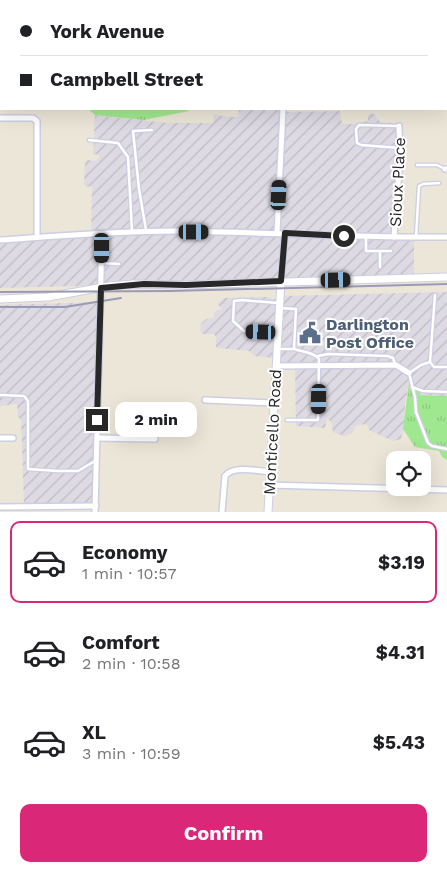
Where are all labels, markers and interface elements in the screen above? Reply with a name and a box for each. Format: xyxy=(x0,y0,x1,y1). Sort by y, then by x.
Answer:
text: York Avenue xyxy=(50,20,164,43)
text: Campbell Street xyxy=(50,68,203,91)
street label: Sioux Place xyxy=(386,137,409,227)
car xyxy=(270,180,287,210)
car xyxy=(179,225,209,240)
route start xyxy=(333,225,355,247)
car xyxy=(94,233,109,263)
car xyxy=(320,272,351,288)
place label: Darlington Post Office xyxy=(326,315,414,352)
public building icon: Darlington Post Office xyxy=(297,320,323,346)
car xyxy=(245,324,276,340)
street label: Monticello Road xyxy=(260,369,285,495)
car xyxy=(311,384,326,414)
callout: 2 min xyxy=(114,402,197,438)
route end xyxy=(86,409,108,431)
text: 2 min xyxy=(134,410,178,429)
map controls xyxy=(386,451,431,496)
button: locate xyxy=(386,451,431,496)
icon: car xyxy=(22,540,67,585)
text: Economy xyxy=(82,541,167,564)
text: $3.19 xyxy=(378,551,425,574)
text: 1 min · 10:57 xyxy=(82,564,177,583)
icon: car xyxy=(22,630,67,675)
text: Comfort xyxy=(82,631,160,654)
text: $4.31 xyxy=(376,641,425,664)
text: 2 min · 10:58 xyxy=(82,654,181,673)
icon: car xyxy=(22,720,67,765)
text: XL xyxy=(82,721,106,744)
text: $5.43 xyxy=(373,731,425,754)
text: 3 min · 10:59 xyxy=(82,744,181,763)
button: Confirm xyxy=(20,804,427,862)

